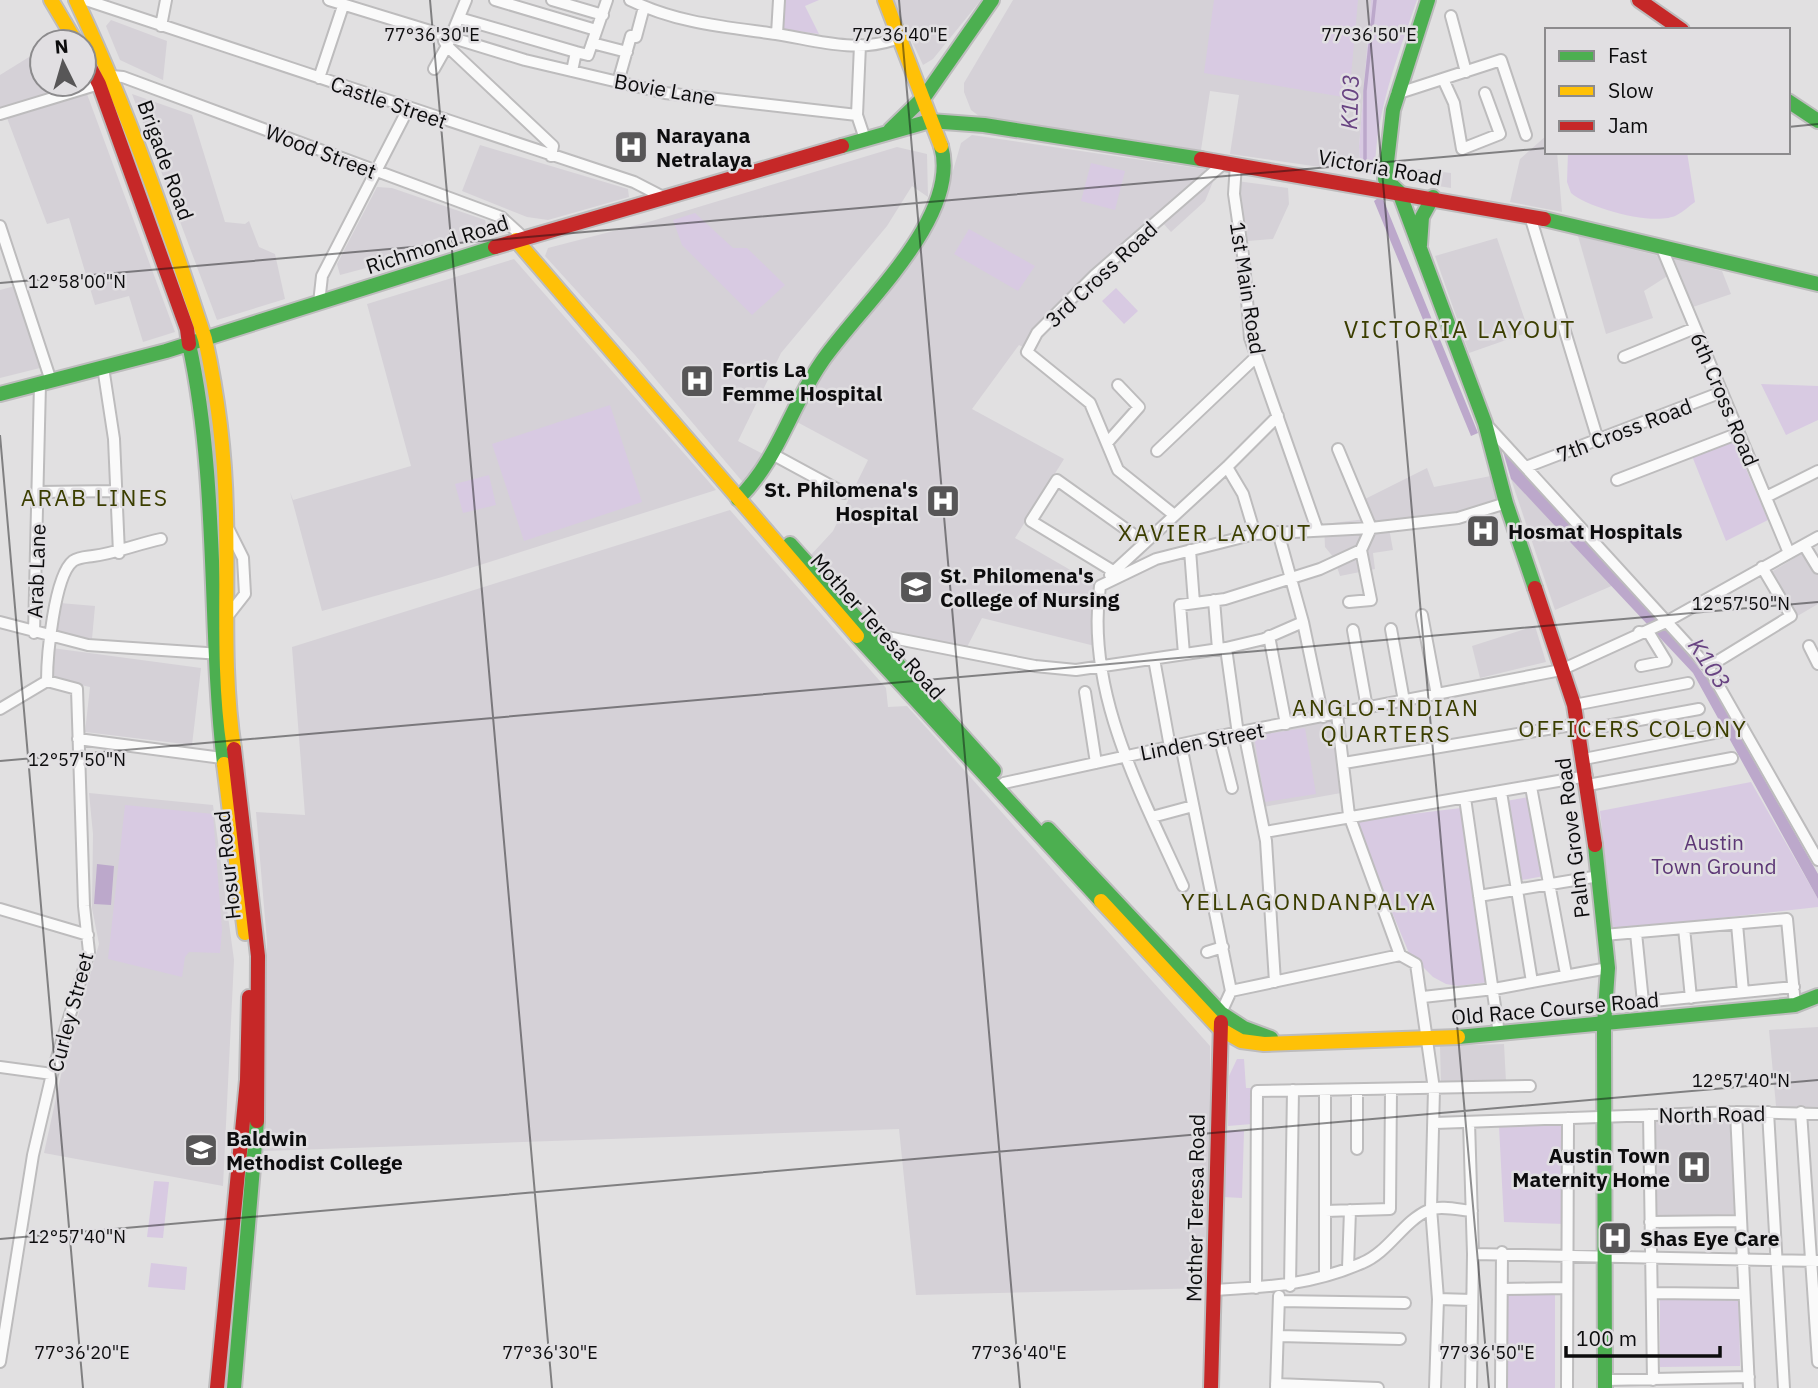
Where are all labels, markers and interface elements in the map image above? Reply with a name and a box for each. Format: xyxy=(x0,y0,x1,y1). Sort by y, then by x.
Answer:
text: 77°36'30"E xyxy=(384,23,480,46)
text: 77°36'40"E xyxy=(852,23,948,46)
text: 77°36'50"E xyxy=(1321,23,1417,46)
north arrow xyxy=(28,28,98,98)
legend xyxy=(1545,28,1790,154)
text: N xyxy=(54,34,69,59)
text: Fast xyxy=(1608,41,1648,69)
street label: Bovie Lane xyxy=(612,66,718,112)
street label: Castle Street xyxy=(327,69,451,135)
water label: K103 xyxy=(1333,74,1365,130)
text: Slow xyxy=(1608,76,1654,104)
street label: Brigade Road xyxy=(131,96,201,224)
text: Jam xyxy=(1608,111,1648,139)
street label: Wood Street xyxy=(262,117,380,185)
place label: Narayana Netralaya xyxy=(656,121,752,173)
hospital icon: Narayana Netralaya xyxy=(612,128,650,166)
street label: Victoria Road xyxy=(1316,142,1444,192)
street label: Richmond Road xyxy=(362,208,512,280)
street label: 3rd Cross Road xyxy=(1039,215,1163,333)
street label: 1st Main Road xyxy=(1224,220,1272,356)
text: 12°58'00"N xyxy=(28,270,126,293)
district label: VICTORIA LAYOUT xyxy=(1344,313,1576,345)
street label: 6th Cross Road xyxy=(1684,328,1766,470)
place label: Fortis La Femme Hospital xyxy=(722,355,882,407)
hospital icon: Fortis La Femme Hospital xyxy=(678,362,716,400)
street label: 7th Cross Road xyxy=(1552,391,1696,469)
place label: St. Philomena's Hospital xyxy=(764,475,918,527)
district label: ARAB LINES xyxy=(21,482,169,512)
hospital icon: St. Philomena's Hospital xyxy=(924,482,962,520)
hospital icon: Hosmat Hospitals xyxy=(1464,512,1502,550)
district label: XAVIER LAYOUT xyxy=(1118,517,1312,547)
place label: Hosmat Hospitals xyxy=(1508,517,1683,545)
street label: Arab Lane xyxy=(20,523,52,619)
street label: Mother Teresa Road xyxy=(805,547,951,705)
place label: St. Philomena's College of Nursing xyxy=(940,561,1120,613)
school or university icon: St. Philomena's College of Nursing xyxy=(897,568,935,606)
text: 12°57'50"N xyxy=(1692,592,1790,615)
water label: K103 xyxy=(1682,632,1738,694)
district label: ANGLO-INDIAN QUARTERS xyxy=(1292,692,1480,748)
district label: OFFICERS COLONY xyxy=(1518,713,1748,743)
street label: Linden Street xyxy=(1138,715,1266,767)
text: 12°57'50"N xyxy=(28,748,126,771)
street label: Palm Grove Road xyxy=(1548,756,1596,920)
street label: Hosur Road xyxy=(207,809,247,921)
park label: Austin Town Ground xyxy=(1651,828,1777,880)
district label: YELLAGONDANPALYA xyxy=(1181,886,1437,916)
street label: Curley Street xyxy=(41,949,99,1075)
street label: Old Race Course Road xyxy=(1450,985,1660,1031)
text: 12°57'40"N xyxy=(1692,1069,1790,1092)
street label: North Road xyxy=(1658,1099,1766,1129)
street label: Mother Teresa Road xyxy=(1179,1114,1211,1302)
place label: Baldwin Methodist College xyxy=(226,1124,403,1176)
school or university icon: Baldwin Methodist College xyxy=(182,1131,220,1169)
place label: Austin Town Maternity Home xyxy=(1512,1141,1670,1193)
hospital icon: Austin Town Maternity Home xyxy=(1675,1148,1713,1186)
hospital icon: Shas Eye Care xyxy=(1596,1219,1634,1257)
place label: Shas Eye Care xyxy=(1640,1224,1780,1252)
text: 12°57'40"N xyxy=(28,1225,126,1248)
scale bar xyxy=(1566,1314,1720,1358)
text: 100 m xyxy=(1576,1324,1637,1352)
text: 77°36'20"E xyxy=(34,1341,130,1364)
text: 77°36'30"E xyxy=(502,1341,598,1364)
text: 77°36'40"E xyxy=(971,1341,1067,1364)
text: 77°36'50"E xyxy=(1439,1341,1535,1364)

